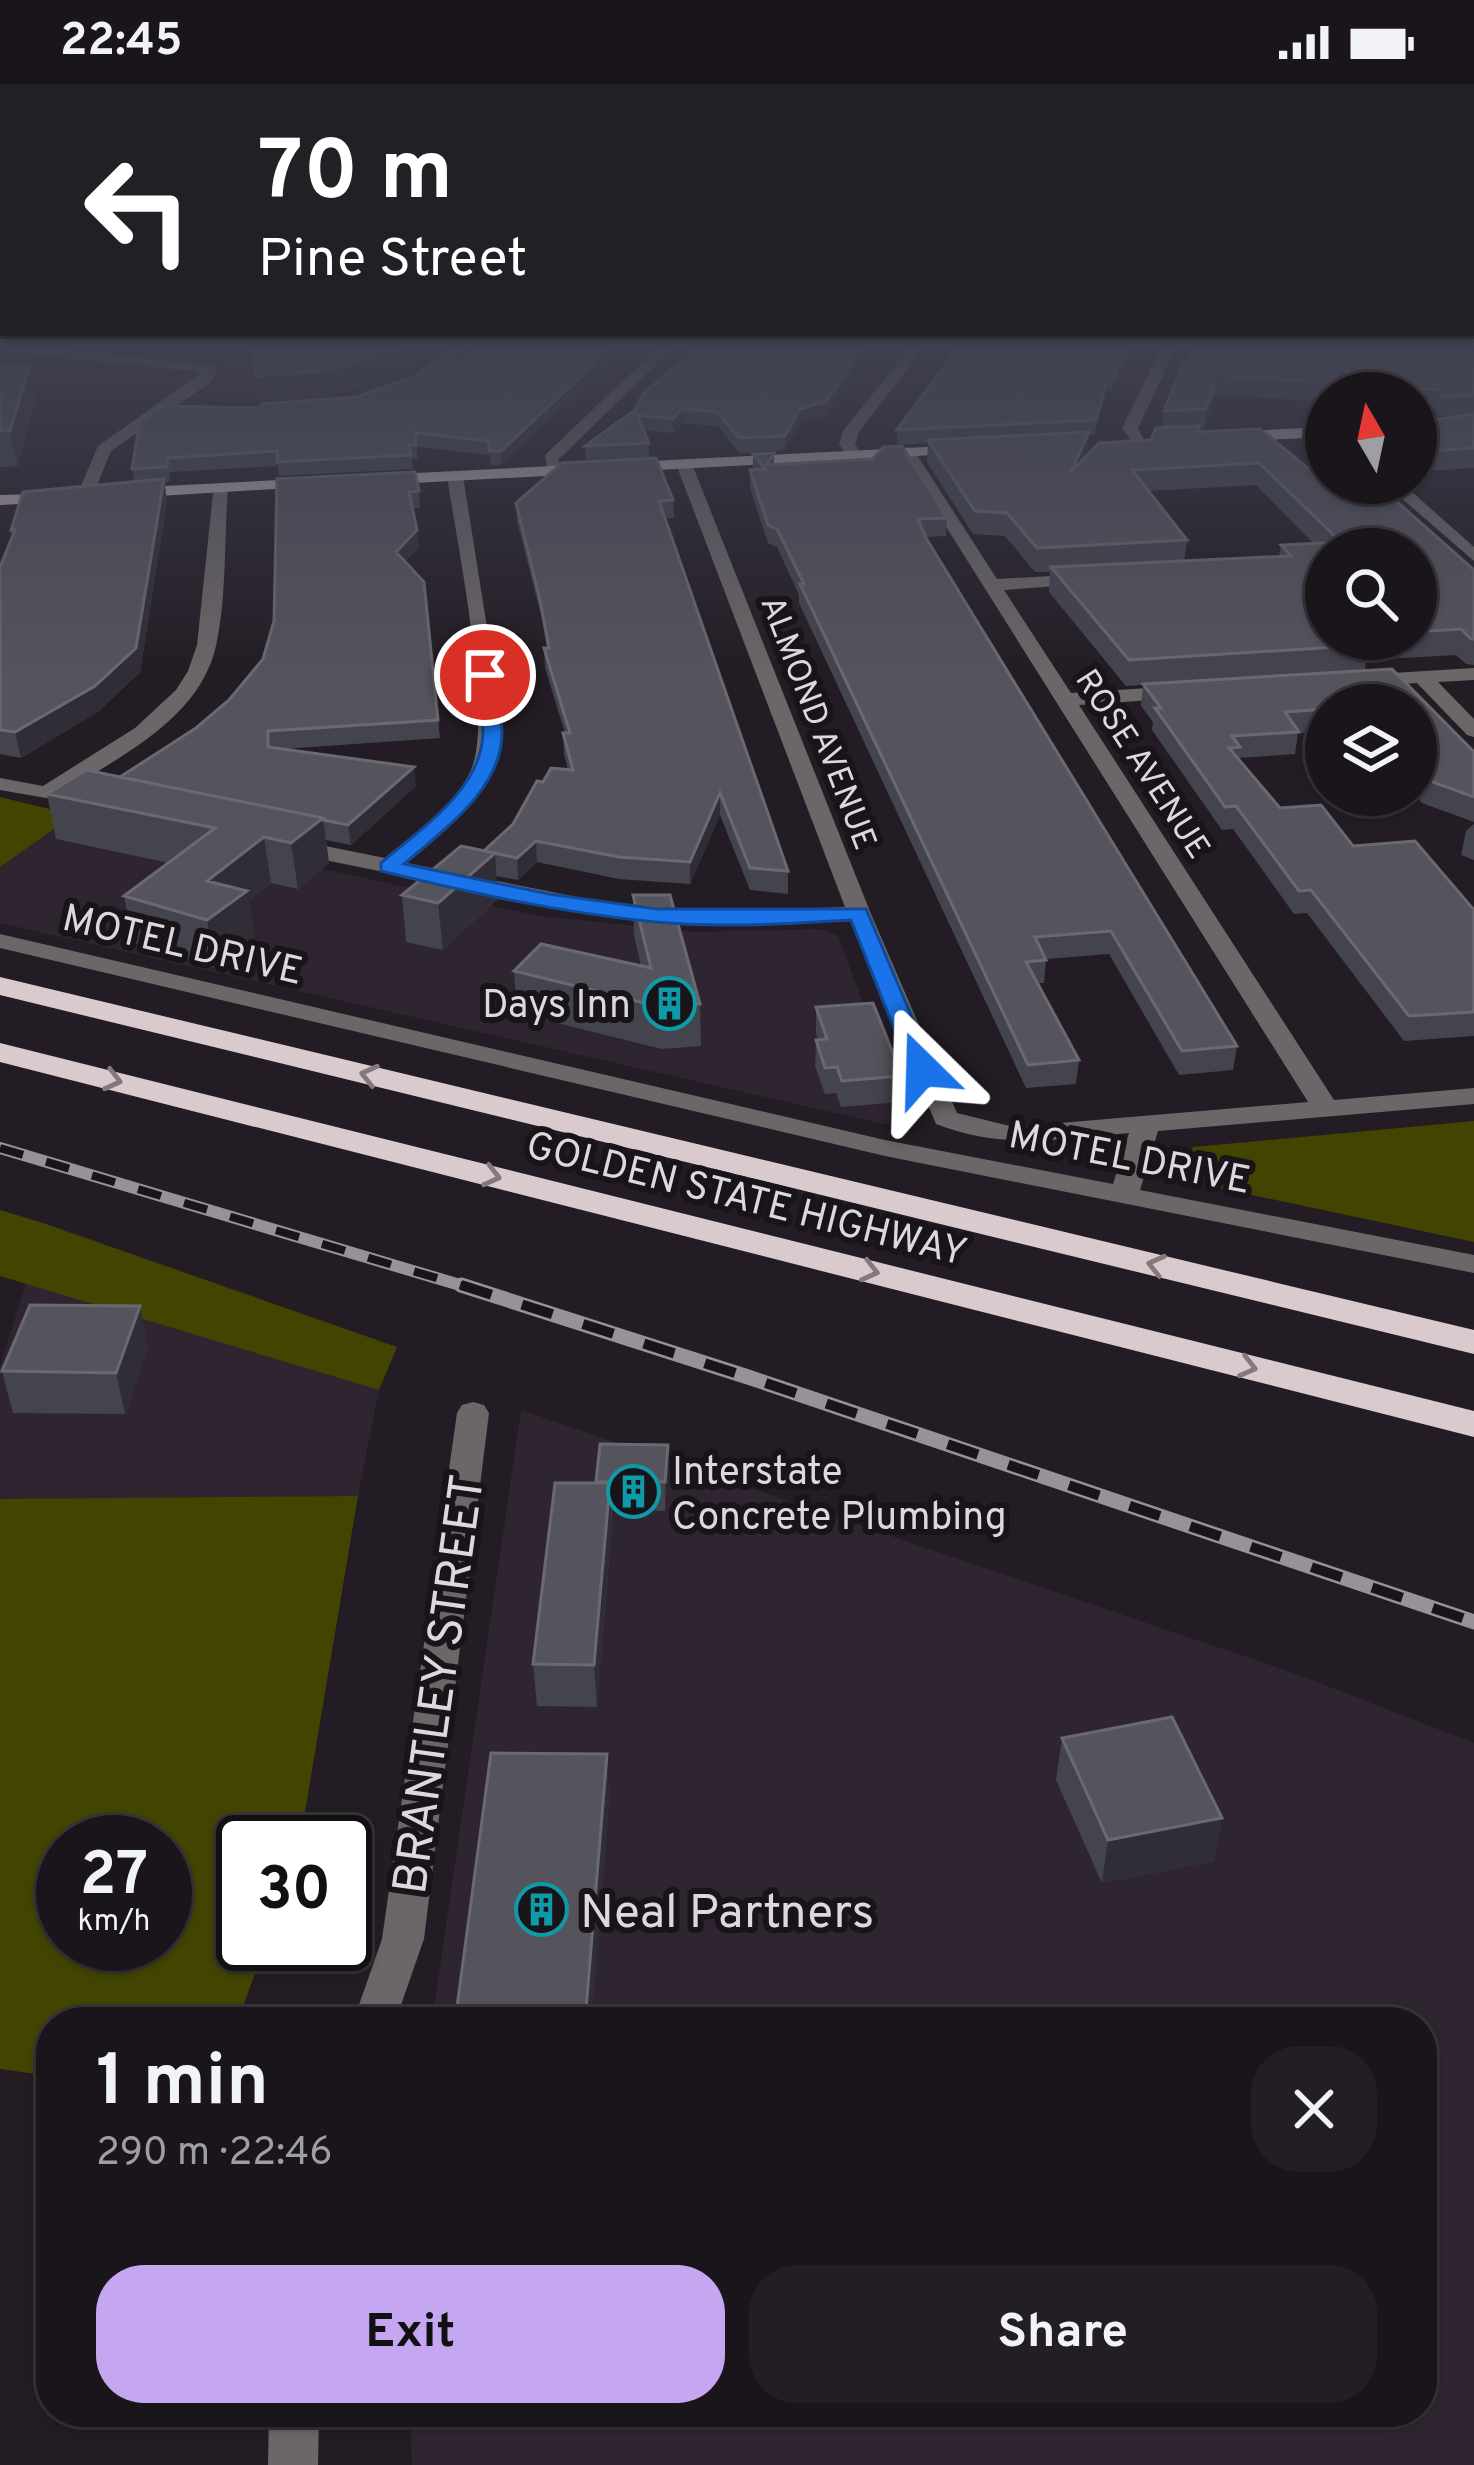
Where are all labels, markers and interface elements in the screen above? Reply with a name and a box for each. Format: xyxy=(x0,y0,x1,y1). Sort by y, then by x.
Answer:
text: 22:45 xyxy=(60,14,182,71)
text: 70 m xyxy=(258,123,453,229)
icon: left xyxy=(60,132,216,288)
text: Pine Street xyxy=(258,227,527,296)
north arrow xyxy=(1305,372,1437,504)
map controls xyxy=(1305,372,1437,816)
button: search xyxy=(1305,528,1437,660)
street label: ALMOND AVENUE xyxy=(749,591,884,856)
pin xyxy=(434,624,536,726)
icon: arrive xyxy=(452,642,518,708)
street label: ROSE AVENUE xyxy=(1064,662,1218,868)
button: layers xyxy=(1305,684,1437,816)
street label: MOTEL DRIVE xyxy=(57,896,307,999)
building icon: Days Inn xyxy=(642,975,698,1031)
place label: Days Inn xyxy=(482,983,631,1032)
position arrow xyxy=(859,1006,985,1132)
one-way arrow xyxy=(359,1064,379,1089)
one-way arrow xyxy=(103,1066,123,1091)
street label: MOTEL DRIVE xyxy=(1004,1113,1254,1208)
street label: GOLDEN STATE HIGHWAY xyxy=(521,1123,971,1280)
one-way arrow xyxy=(481,1162,501,1187)
one-way arrow xyxy=(1147,1254,1167,1279)
one-way arrow xyxy=(859,1257,879,1282)
one-way arrow xyxy=(1237,1353,1257,1378)
place label: Interstate Concrete Plumbing xyxy=(672,1450,1007,1544)
building icon: Interstate Concrete Plumbing xyxy=(605,1464,661,1520)
street label: BRANTLEY STREET xyxy=(383,1471,501,1898)
speed limit sign: 30 xyxy=(216,1815,372,1971)
text: 27 xyxy=(80,1840,148,1916)
building icon: Neal Partners xyxy=(513,1882,569,1938)
place label: Neal Partners xyxy=(580,1885,874,1945)
text: km/h xyxy=(78,1904,150,1941)
text: 1 min xyxy=(96,2039,269,2131)
button: close xyxy=(1251,2046,1377,2172)
text: 290 m · 22:46 xyxy=(96,2130,332,2179)
button: Exit xyxy=(96,2265,725,2403)
button: Share xyxy=(749,2265,1377,2403)

